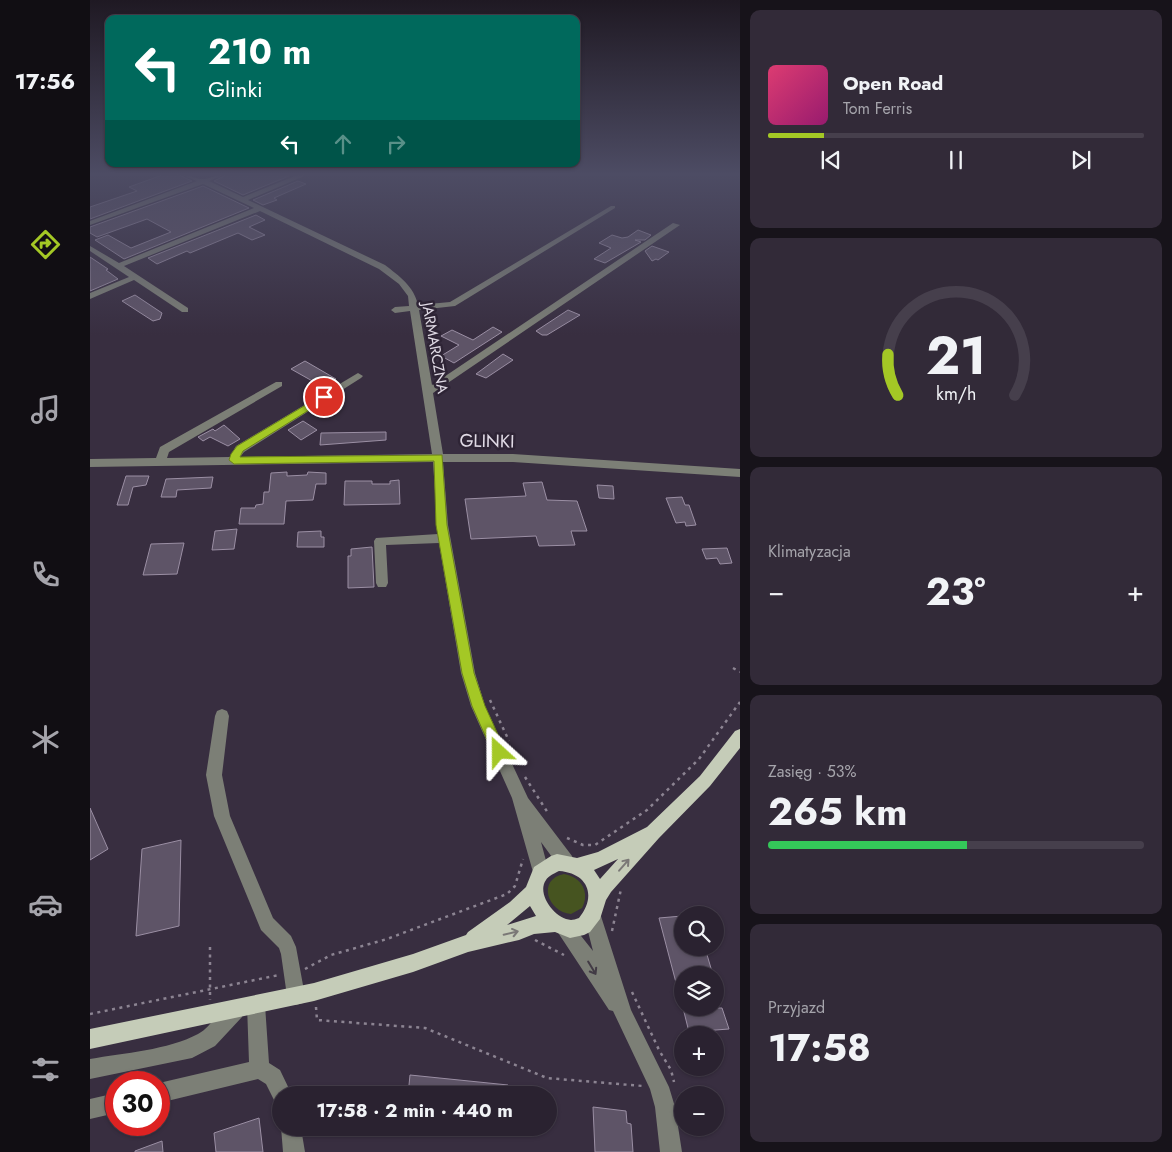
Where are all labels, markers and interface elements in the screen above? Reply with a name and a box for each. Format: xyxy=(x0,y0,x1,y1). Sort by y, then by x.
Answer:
text: 210 m xyxy=(208,27,311,77)
icon: left xyxy=(125,35,190,100)
text: 17:56 xyxy=(15,65,75,97)
text: Open Road xyxy=(843,70,943,97)
text: Glinki xyxy=(208,73,263,105)
text: Tom Ferris xyxy=(843,97,912,120)
icon: left xyxy=(276,130,304,158)
icon: ahead xyxy=(329,130,357,158)
icon: right xyxy=(382,130,410,158)
icon: previous xyxy=(817,146,845,174)
icon: pause xyxy=(942,146,970,174)
icon: next xyxy=(1067,146,1095,174)
icon: directions xyxy=(28,227,63,262)
street label: JARMARCZNA xyxy=(416,299,454,395)
text: 21 xyxy=(926,318,986,394)
pin xyxy=(303,376,345,418)
text: km/h xyxy=(936,381,976,407)
icon: arrive xyxy=(310,383,338,411)
icon: music xyxy=(28,392,63,427)
street label: GLINKI xyxy=(459,428,515,454)
text: Klimatyzacja xyxy=(768,540,851,563)
icon: phone xyxy=(28,557,63,592)
text: 23° xyxy=(926,564,986,619)
text: − xyxy=(768,571,785,612)
text: + xyxy=(1127,571,1144,612)
icon: climate xyxy=(28,722,63,757)
position arrow xyxy=(472,725,524,777)
text: Zasięg · 53% xyxy=(768,760,857,783)
text: 265 km xyxy=(768,784,907,839)
one-way arrow xyxy=(619,858,630,871)
icon: car xyxy=(28,887,63,922)
map controls xyxy=(674,906,724,1136)
button: search xyxy=(674,906,724,956)
one-way arrow xyxy=(502,928,518,937)
one-way arrow xyxy=(588,961,598,975)
button: layers xyxy=(674,966,724,1016)
text: Przyjazd xyxy=(768,996,825,1019)
text: 17:58 xyxy=(768,1020,871,1075)
button: + xyxy=(674,1026,724,1076)
icon: filters xyxy=(28,1052,63,1087)
speed limit sign: 30 xyxy=(105,1071,170,1136)
button: − xyxy=(674,1086,724,1136)
text: 17:58 · 2 min · 440 m xyxy=(316,1097,513,1124)

